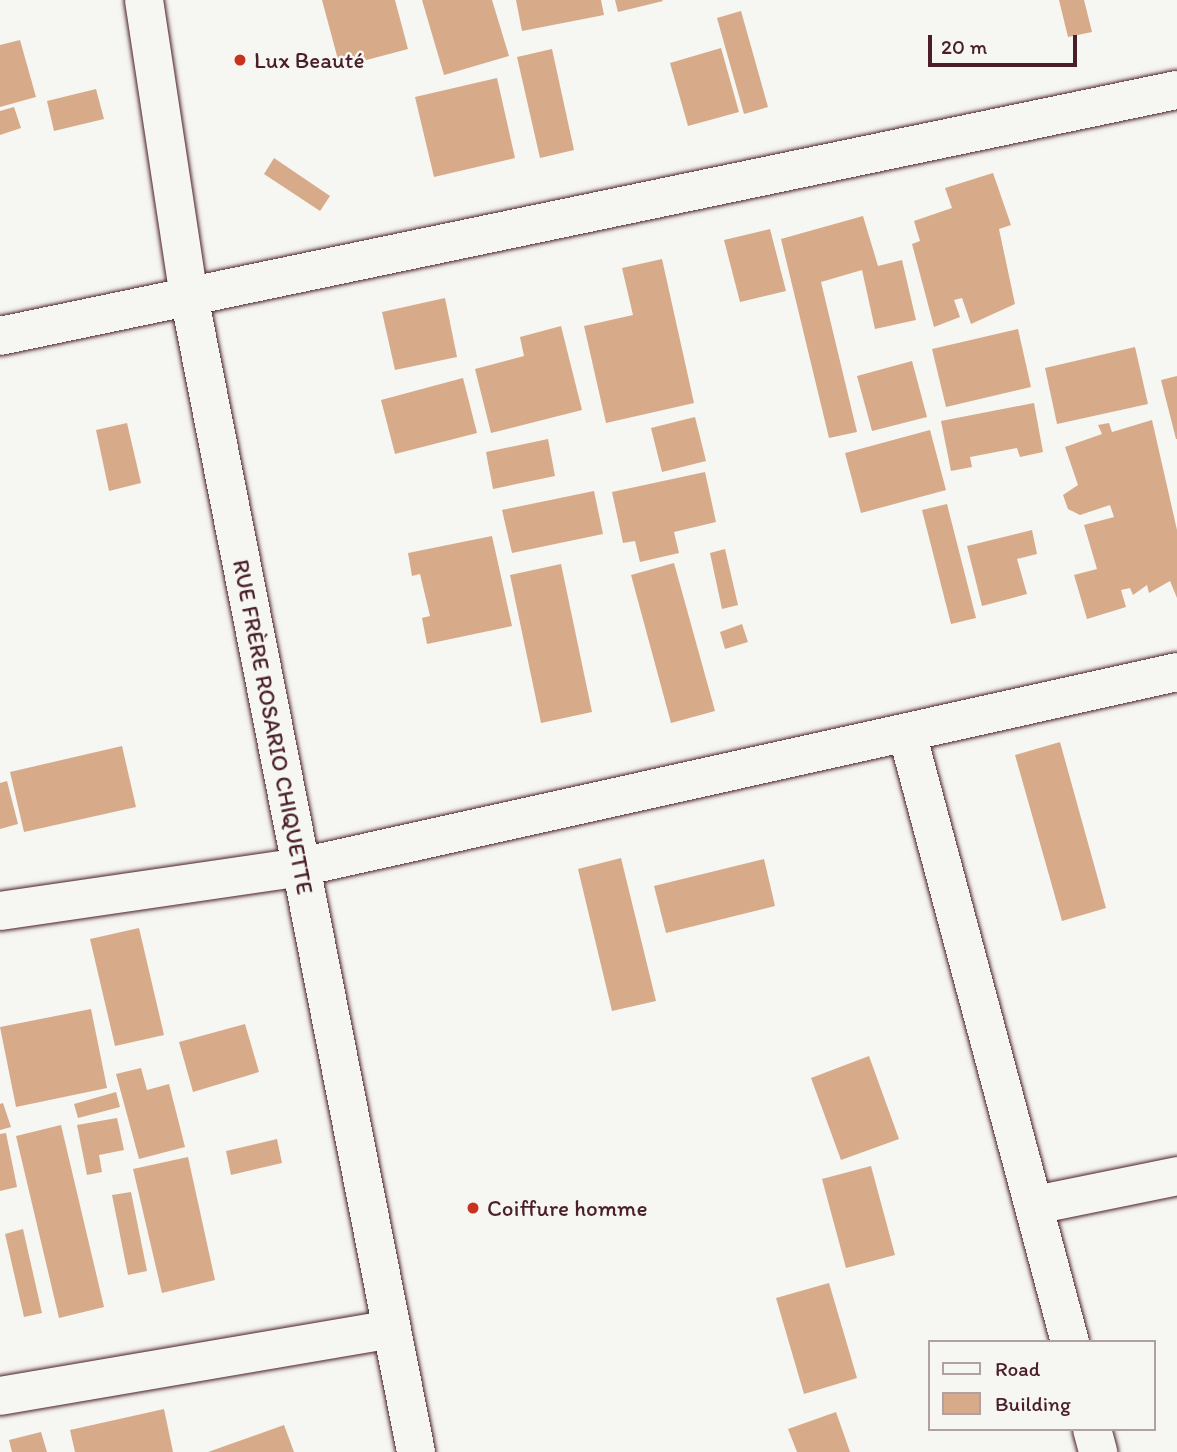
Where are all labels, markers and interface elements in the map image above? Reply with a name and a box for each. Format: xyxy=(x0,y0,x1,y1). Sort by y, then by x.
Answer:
scale bar xyxy=(932,21,1081,65)
text: 20 m xyxy=(941,34,987,59)
place label: Lux Beauté xyxy=(254,46,364,74)
marker: Lux Beauté xyxy=(232,52,248,68)
street label: RUE FRÈRE ROSARIO CHIQUETTE xyxy=(227,556,319,898)
place label: Coiffure homme xyxy=(487,1194,647,1222)
marker: Coiffure homme xyxy=(465,1200,481,1216)
legend xyxy=(928,1340,1156,1431)
text: Road xyxy=(995,1356,1040,1381)
text: Building xyxy=(995,1391,1071,1416)

